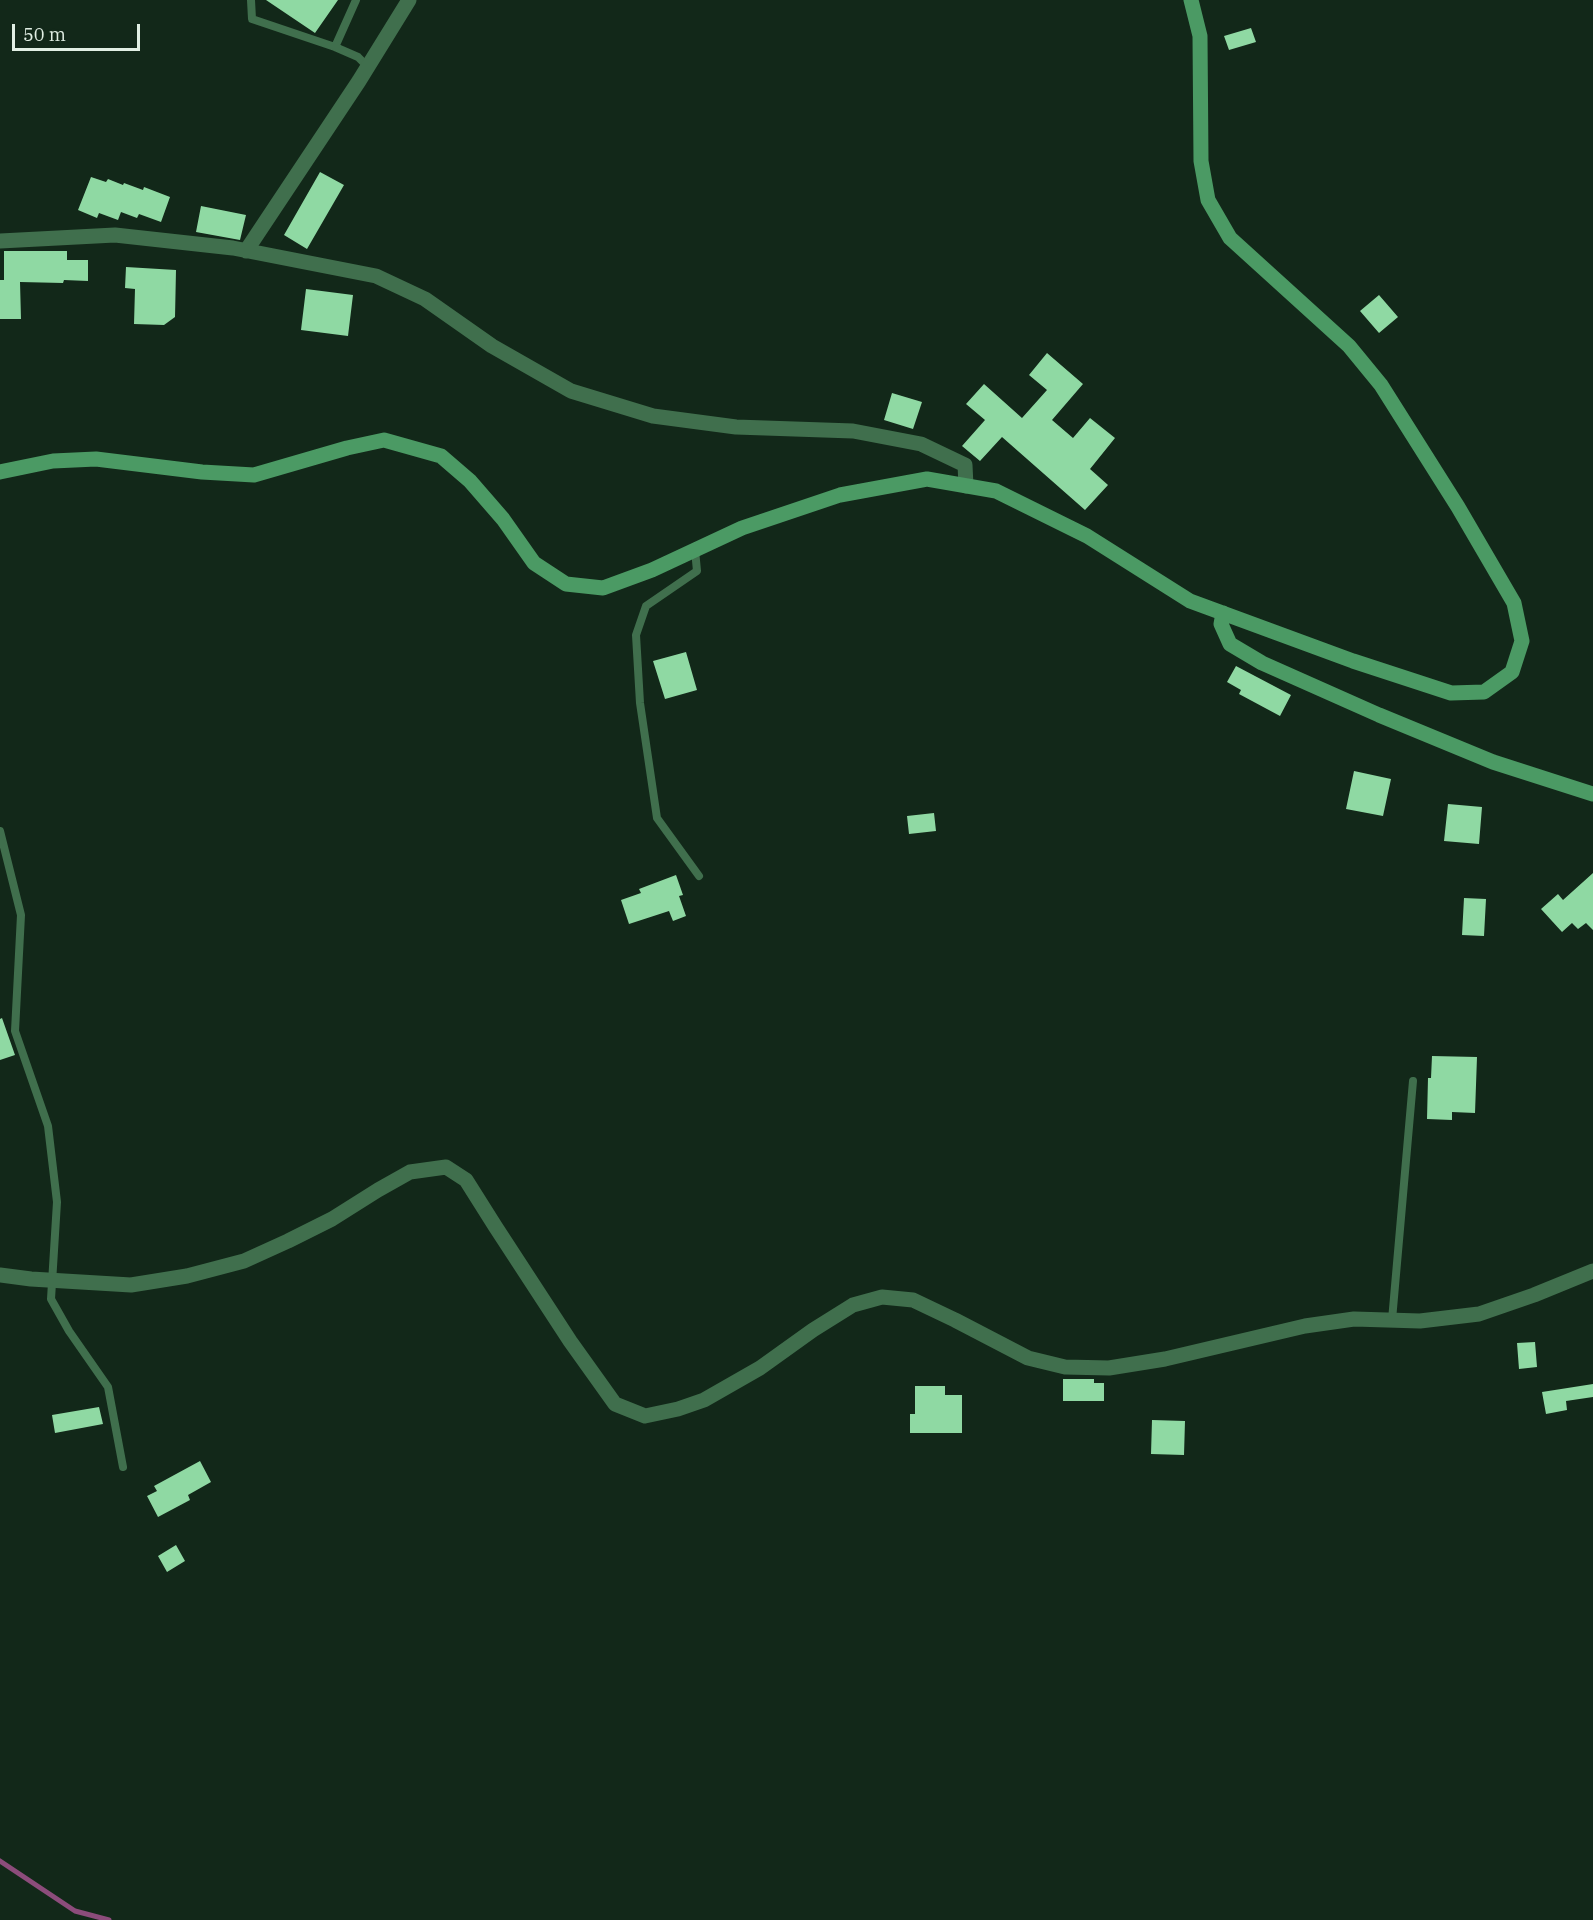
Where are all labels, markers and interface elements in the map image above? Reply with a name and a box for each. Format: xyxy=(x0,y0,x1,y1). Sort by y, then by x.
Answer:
scale bar xyxy=(15,12,142,50)
text: 50 m xyxy=(23,23,66,46)

